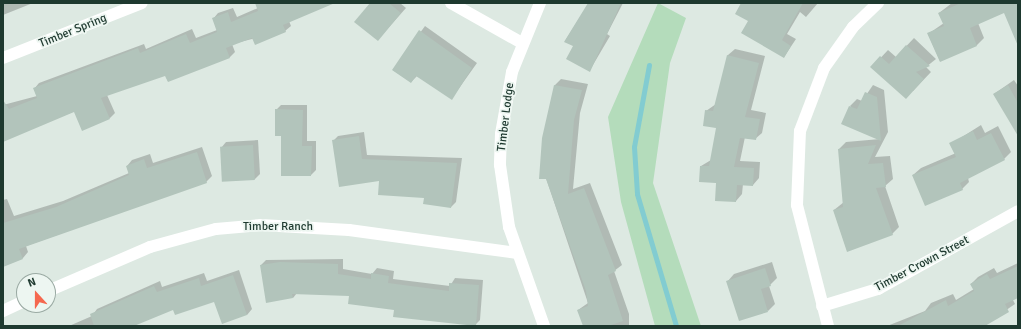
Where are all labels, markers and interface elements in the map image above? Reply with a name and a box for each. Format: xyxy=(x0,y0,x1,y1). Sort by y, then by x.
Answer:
street label: Timber Spring xyxy=(37,11,109,51)
street label: Timber Lodge xyxy=(495,82,517,152)
street label: Timber Ranch xyxy=(243,220,313,234)
street label: Timber Crown Street xyxy=(872,233,972,295)
north arrow xyxy=(16,273,56,313)
text: N xyxy=(26,275,38,290)

